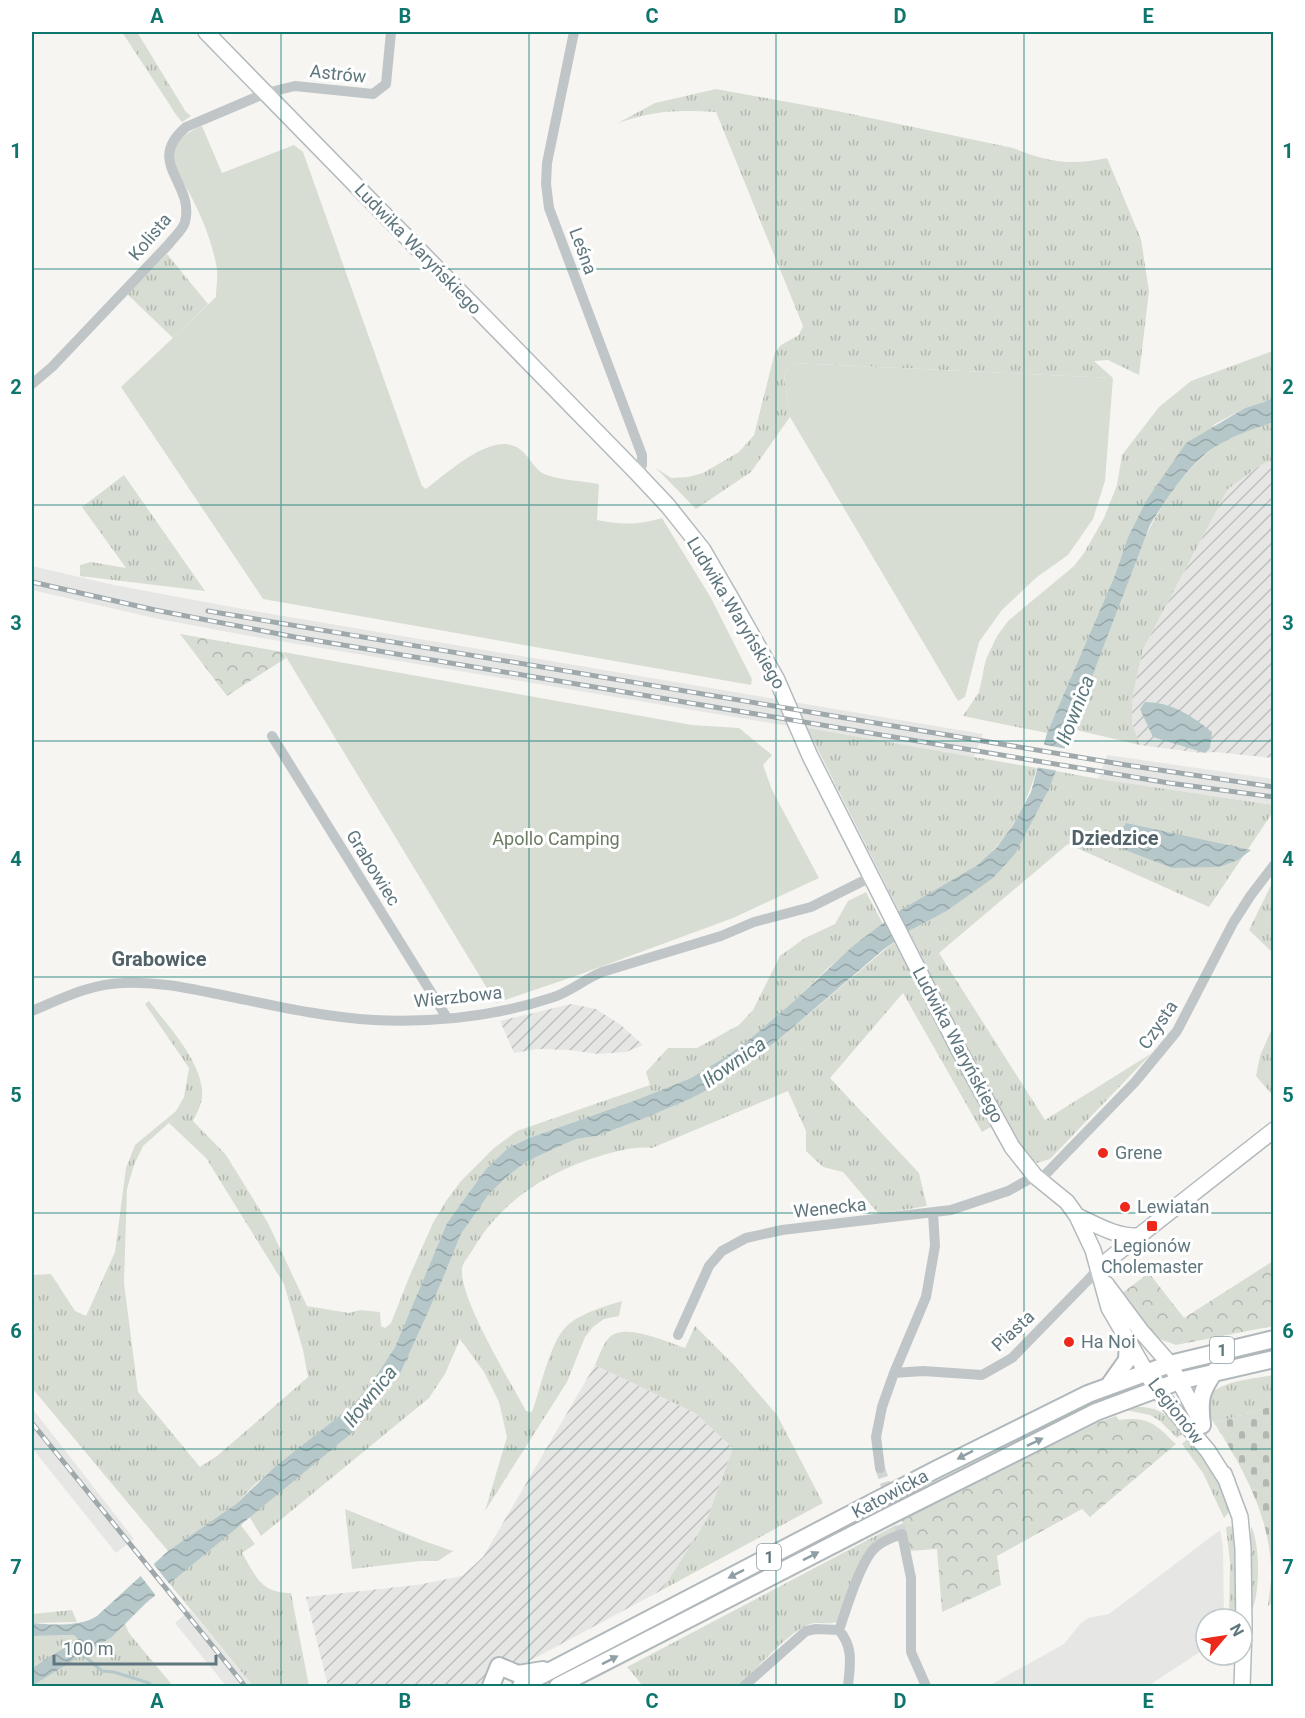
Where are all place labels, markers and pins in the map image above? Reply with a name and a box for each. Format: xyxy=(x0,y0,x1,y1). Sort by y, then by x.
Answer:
place label: Grene xyxy=(1115,1142,1162,1163)
marker: Grene xyxy=(1096,1146,1110,1160)
place label: Lewiatan xyxy=(1137,1196,1210,1217)
marker: Lewiatan xyxy=(1118,1200,1132,1214)
marker: Legionów Cholemaster xyxy=(1145,1219,1159,1233)
place label: Legionów Cholemaster xyxy=(1101,1235,1203,1277)
place label: Ha Noi xyxy=(1081,1331,1136,1352)
marker: Ha Noi xyxy=(1062,1335,1076,1349)

